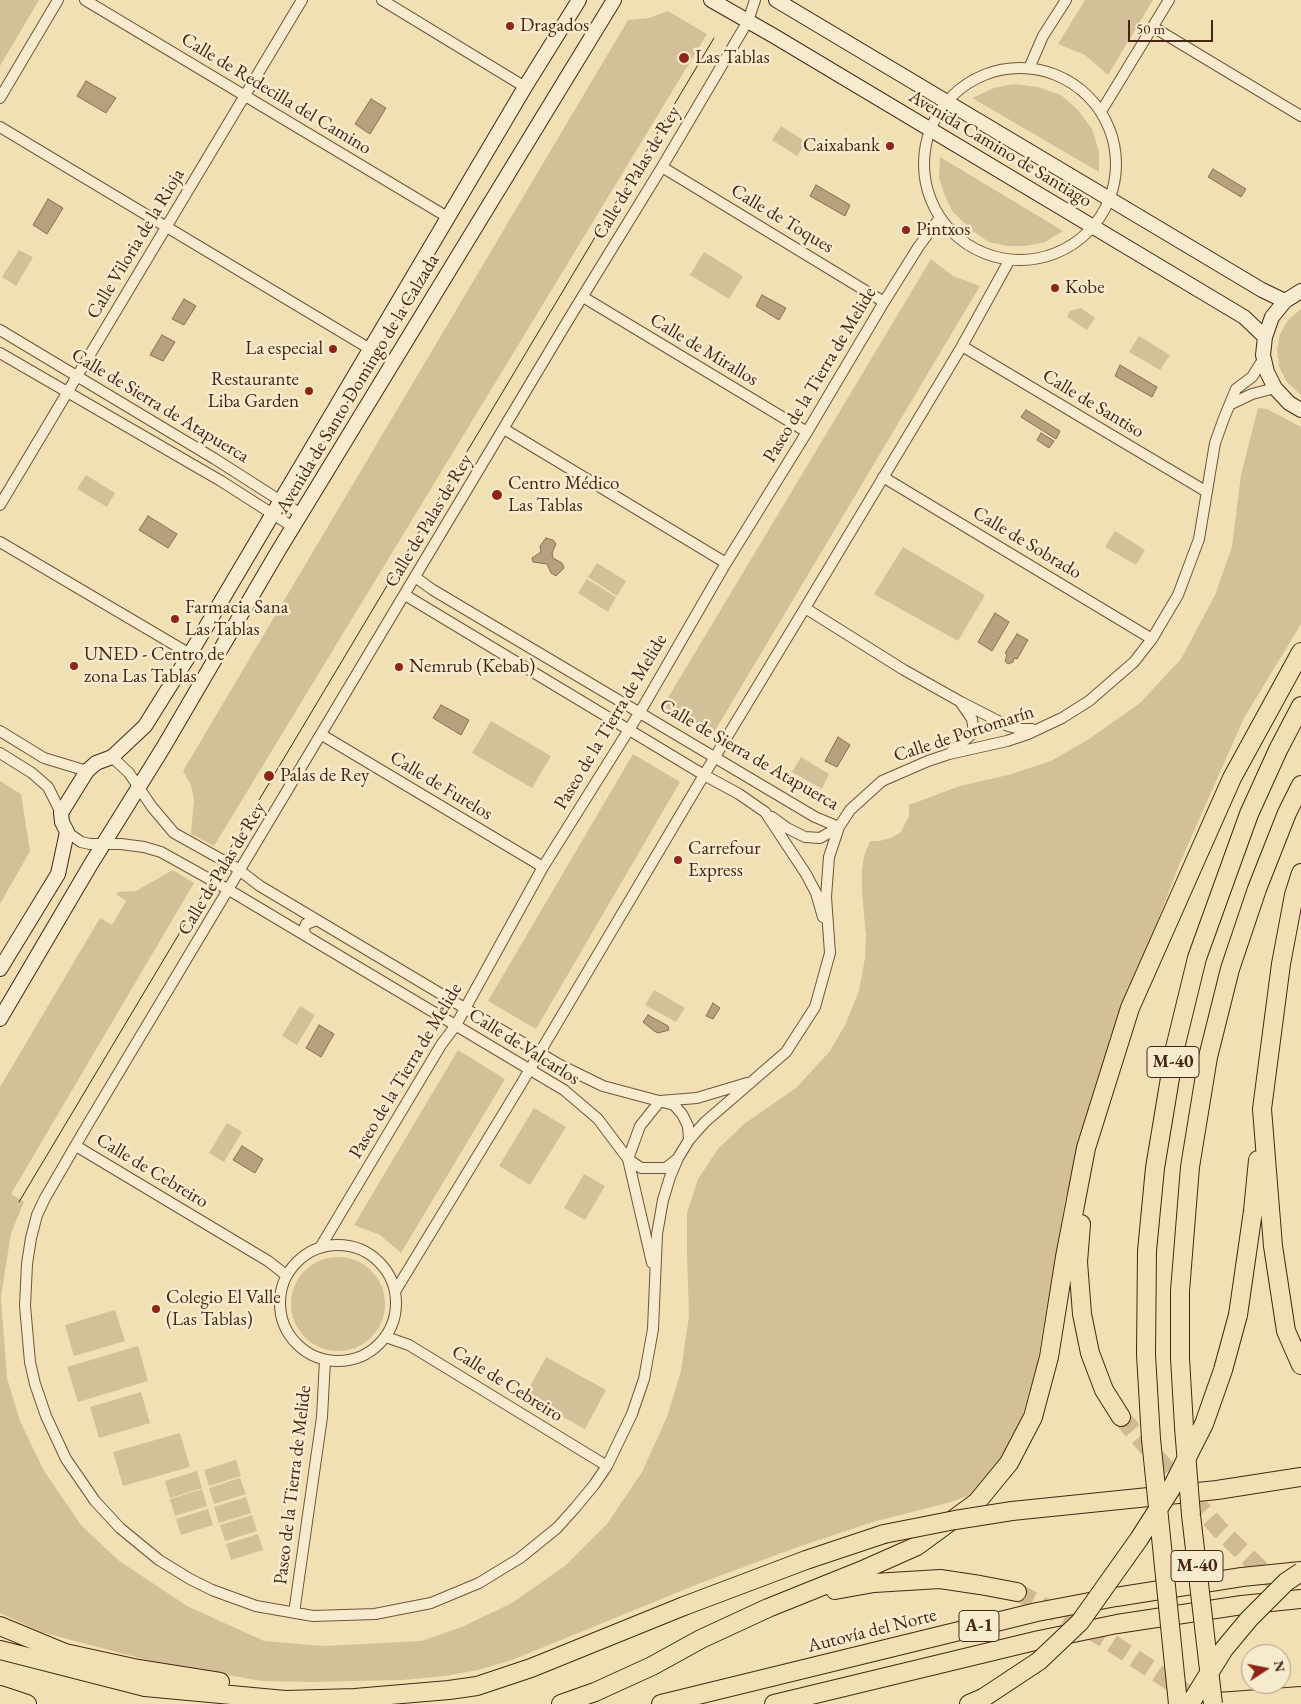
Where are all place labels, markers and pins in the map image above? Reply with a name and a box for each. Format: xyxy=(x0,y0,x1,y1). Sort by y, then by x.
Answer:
place label: Dragados xyxy=(520,15,589,37)
marker: Dragados xyxy=(504,20,516,32)
place label: Las Tablas xyxy=(695,47,770,69)
marker: Las Tablas xyxy=(677,51,691,65)
place label: Caixabank xyxy=(803,135,880,157)
marker: Caixabank xyxy=(884,140,896,152)
place label: Pintxos xyxy=(916,219,970,241)
marker: Pintxos xyxy=(900,224,912,236)
place label: Kobe xyxy=(1065,277,1105,299)
marker: Kobe xyxy=(1049,282,1061,294)
place label: La especial xyxy=(245,338,323,360)
marker: La especial xyxy=(327,343,339,355)
place label: Restaurante Liba Garden xyxy=(208,369,299,413)
marker: Restaurante Liba Garden xyxy=(303,385,315,397)
place label: Centro Médico Las Tablas xyxy=(508,473,619,517)
marker: Centro Médico Las Tablas xyxy=(490,488,504,502)
place label: Farmacia Sana Las Tablas xyxy=(185,597,288,641)
marker: Farmacia Sana Las Tablas xyxy=(169,613,181,625)
place label: UNED - Centro de zona Las Tablas xyxy=(84,644,224,688)
place label: Nemrub (Kebab) xyxy=(409,656,535,678)
marker: UNED - Centro de zona Las Tablas xyxy=(68,660,80,672)
marker: Nemrub (Kebab) xyxy=(393,661,405,673)
place label: Palas de Rey xyxy=(280,765,369,787)
marker: Palas de Rey xyxy=(262,769,276,783)
place label: Carrefour Express xyxy=(688,838,761,882)
marker: Carrefour Express xyxy=(672,854,684,866)
place label: Colegio El Valle (Las Tablas) xyxy=(166,1287,281,1331)
marker: Colegio El Valle (Las Tablas) xyxy=(150,1303,162,1315)

